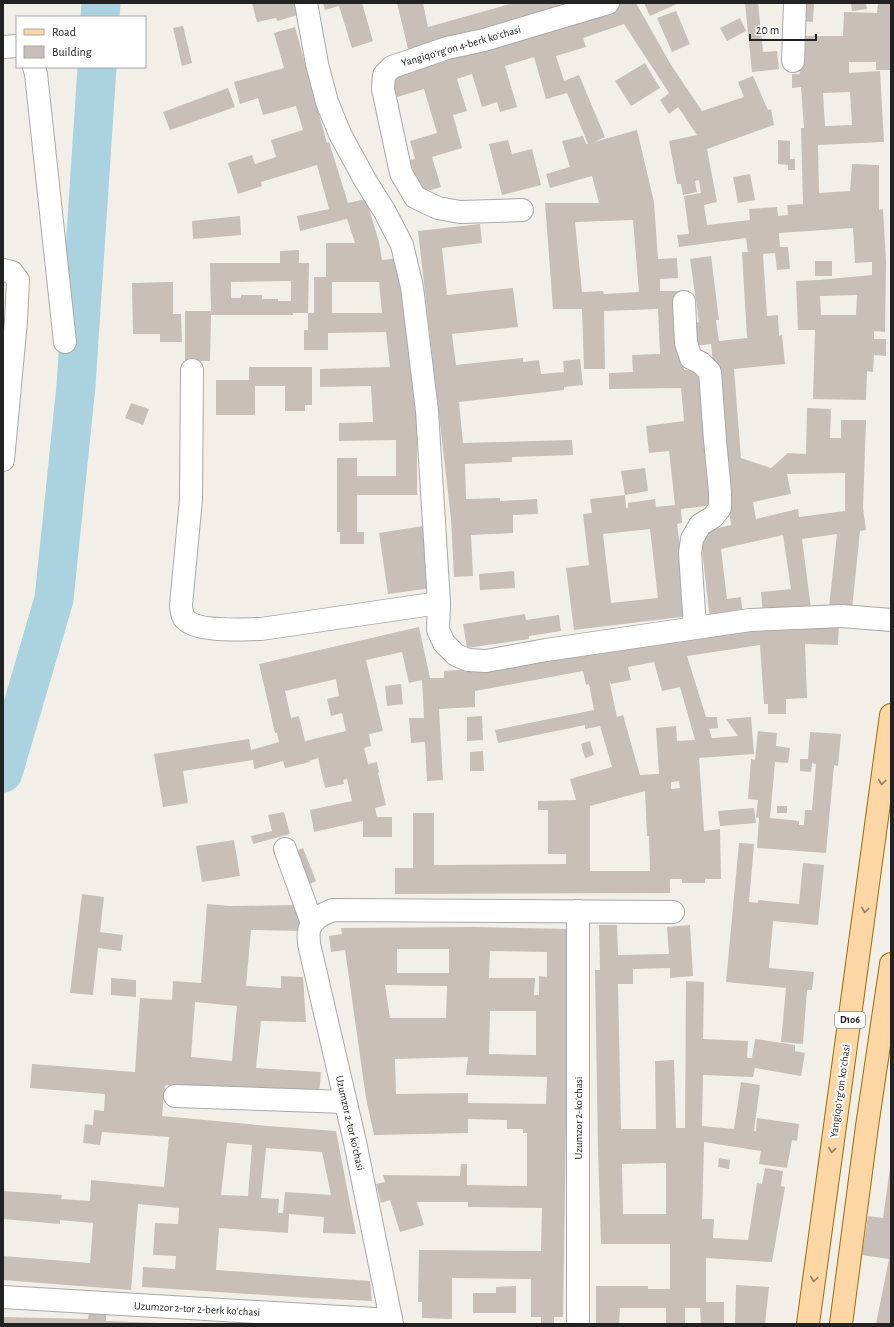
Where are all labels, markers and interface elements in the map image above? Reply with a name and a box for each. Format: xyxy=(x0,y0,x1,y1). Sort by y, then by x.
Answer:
legend xyxy=(16,16,146,68)
scale bar xyxy=(750,16,816,42)
street label: Yangiqoʻrgʻon 4-berk koʻchasi xyxy=(400,24,522,68)
text: 20 m xyxy=(756,24,779,36)
text: Road xyxy=(52,26,76,38)
text: Building xyxy=(52,46,92,58)
one-way arrow xyxy=(878,779,887,785)
one-way arrow xyxy=(861,907,870,914)
road number: D106 xyxy=(835,1012,865,1028)
street label: Yangiqoʻrgʻon koʻchasi xyxy=(828,1044,852,1138)
street label: Uzumzor 2-tor koʻchasi xyxy=(334,1075,366,1171)
street label: Uzumzor 2-koʻchasi xyxy=(573,1077,584,1159)
one-way arrow xyxy=(828,1147,837,1153)
one-way arrow xyxy=(810,1276,819,1282)
street label: Uzumzor 2-tor 2-berk koʻchasi xyxy=(134,1300,260,1318)

